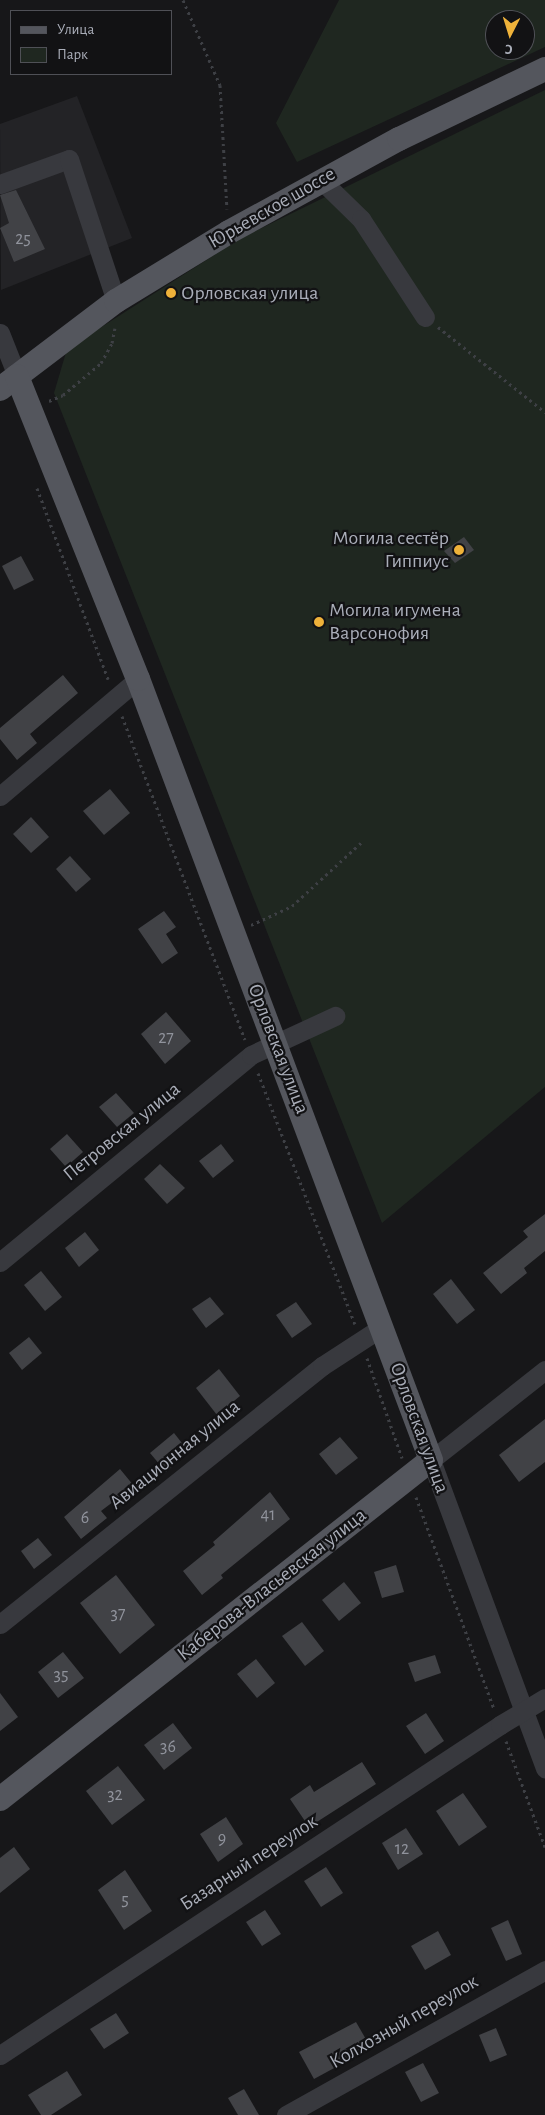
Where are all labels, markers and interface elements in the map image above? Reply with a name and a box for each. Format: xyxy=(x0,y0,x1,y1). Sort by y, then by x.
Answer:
legend xyxy=(10,10,172,75)
north arrow xyxy=(485,10,535,60)
text: Улица xyxy=(57,22,94,37)
text: С xyxy=(504,42,513,56)
text: Парк xyxy=(57,47,88,62)
street label: Юрьевское шоссе xyxy=(204,162,340,254)
house number: 25 xyxy=(15,228,31,250)
place label: Орловская улица xyxy=(181,281,318,305)
marker: Орловская улица xyxy=(165,287,177,299)
place label: Могила сестёр Гиппиус xyxy=(333,526,449,573)
marker: Могила сестёр Гиппиус xyxy=(453,544,465,556)
place label: Могила игумена Варсонофия xyxy=(329,598,461,645)
marker: Могила игумена Варсонофия xyxy=(313,616,325,628)
street label: Орловская улица xyxy=(242,981,314,1117)
house number: 27 xyxy=(158,1027,174,1049)
street label: Петровская улица xyxy=(58,1077,186,1187)
street label: Орловская улица xyxy=(384,1359,454,1497)
street label: Авиационная улица xyxy=(105,1395,245,1515)
street label: Каберова-Власьевская улица xyxy=(173,1504,371,1666)
house number: 41 xyxy=(261,1504,275,1526)
house number: 6 xyxy=(81,1507,89,1529)
house number: 37 xyxy=(111,1603,125,1625)
house number: 35 xyxy=(54,1664,68,1686)
house number: 36 xyxy=(160,1736,176,1758)
house number: 32 xyxy=(107,1784,123,1806)
street label: Базарный переулок xyxy=(176,1810,322,1916)
house number: 9 xyxy=(218,1828,226,1850)
house number: 12 xyxy=(395,1838,409,1860)
house number: 5 xyxy=(121,1889,129,1911)
street label: Колхозный переулок xyxy=(325,1970,483,2074)

